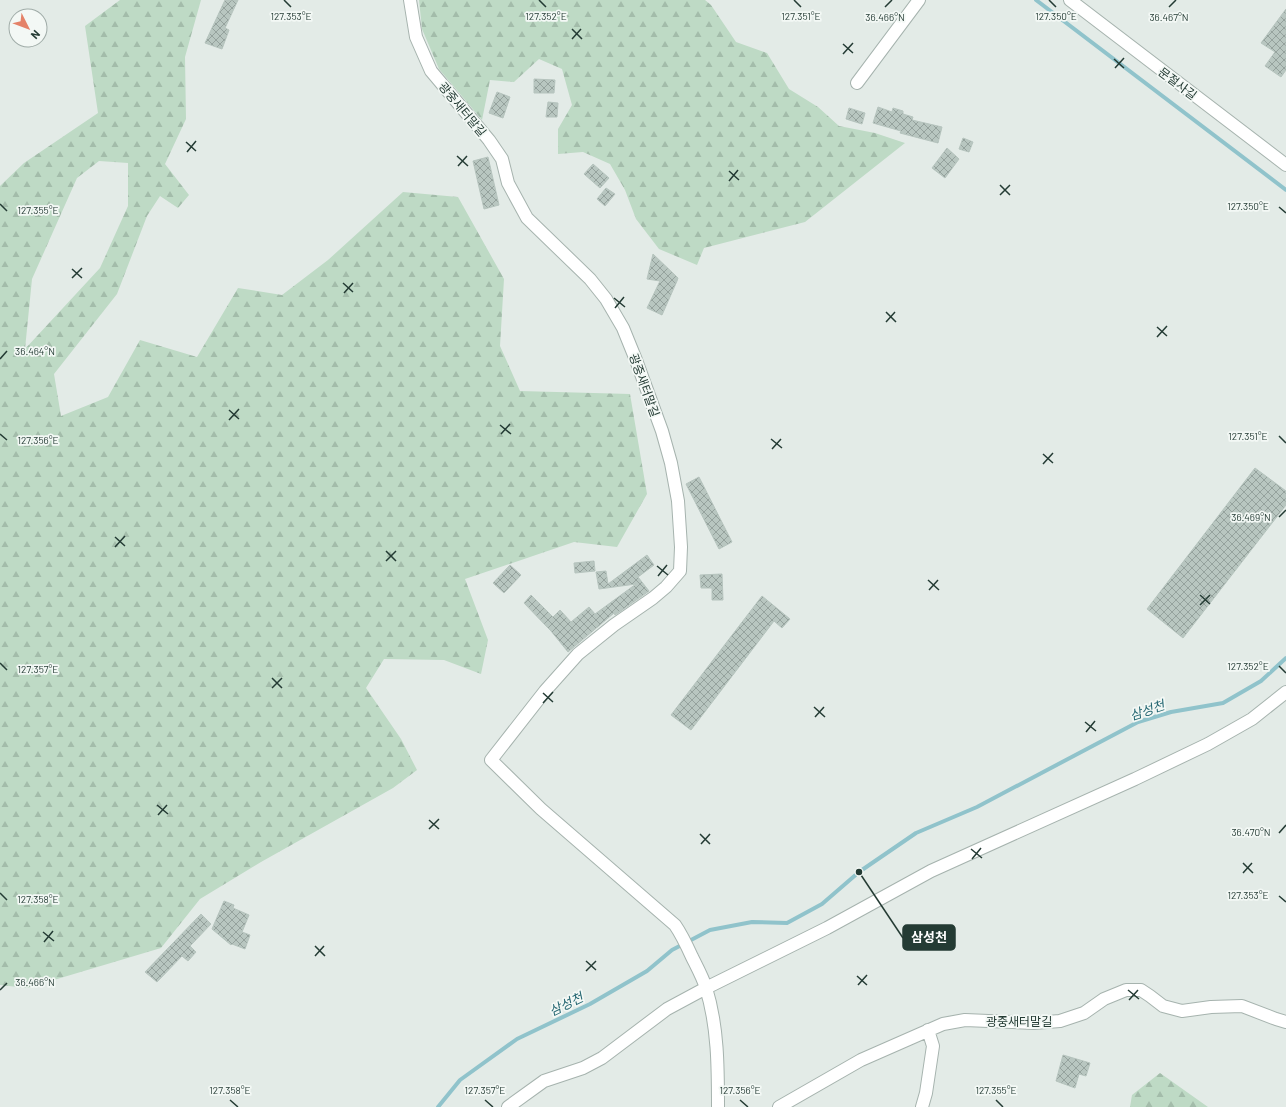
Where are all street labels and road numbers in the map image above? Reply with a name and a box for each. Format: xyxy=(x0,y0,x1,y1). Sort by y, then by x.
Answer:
street label: 문절사길 xyxy=(1156,64,1200,102)
street label: 광중새터말길 xyxy=(436,79,490,139)
street label: 광중새터말길 xyxy=(627,351,663,419)
street label: 광중새터말길 xyxy=(986,1014,1052,1028)

